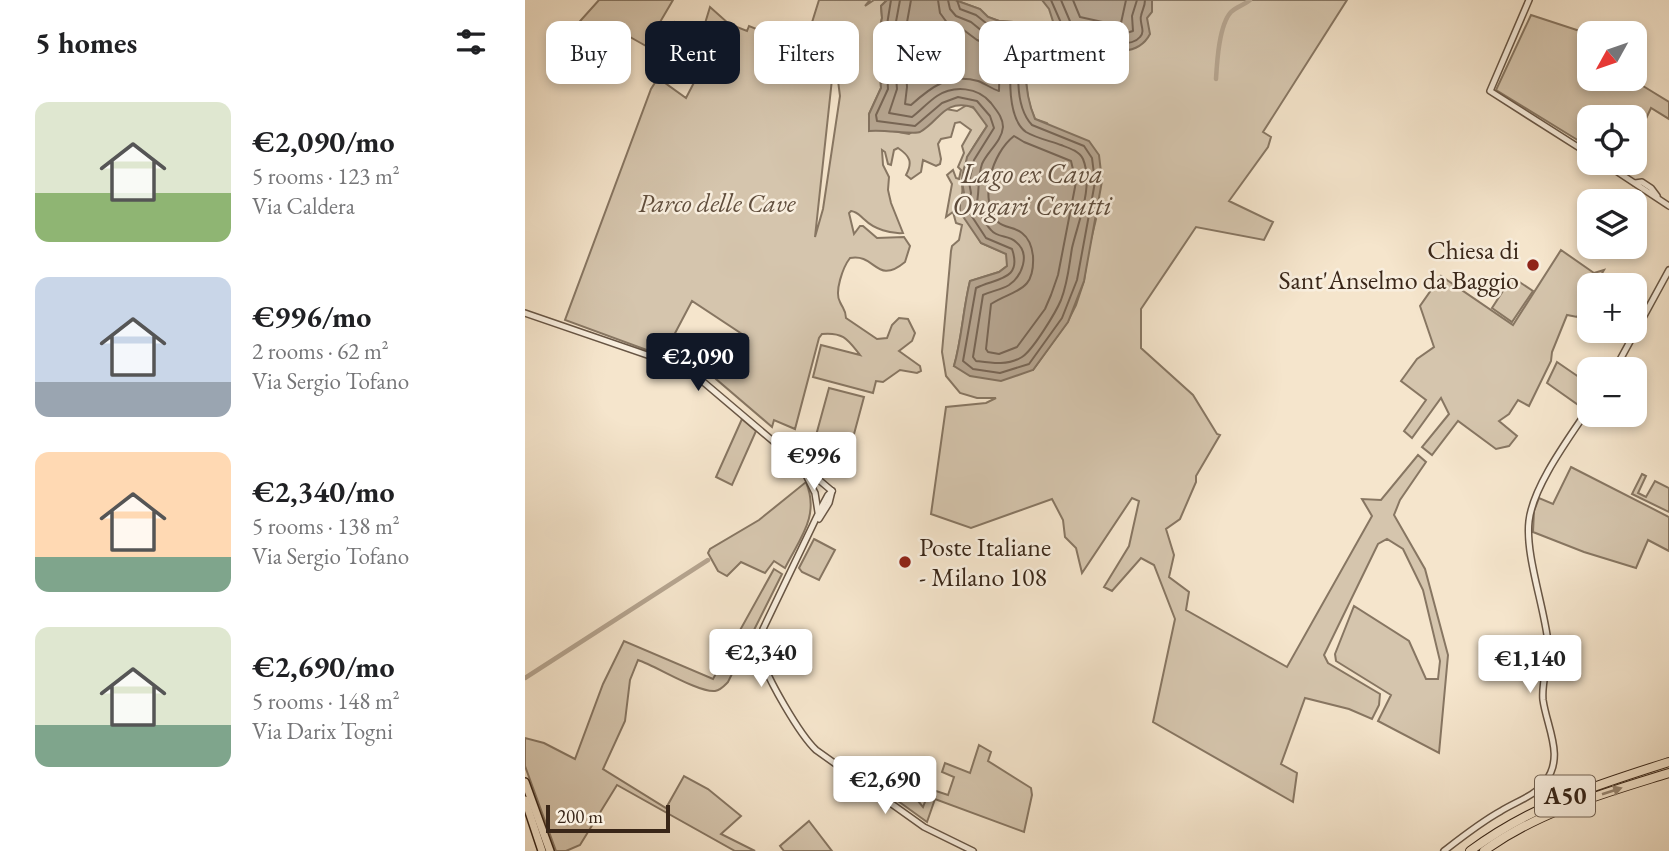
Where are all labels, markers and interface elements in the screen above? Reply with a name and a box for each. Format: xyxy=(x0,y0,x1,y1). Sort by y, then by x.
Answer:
chip: Buy xyxy=(546,21,631,84)
chip: Rent xyxy=(645,21,740,84)
chip: Filters xyxy=(754,21,859,84)
chip: New xyxy=(873,21,965,84)
chip: Apartment xyxy=(979,21,1129,84)
north arrow xyxy=(1577,21,1647,91)
map controls xyxy=(1577,21,1647,427)
text: 5 homes xyxy=(35,23,137,62)
icon: filters xyxy=(452,23,490,61)
button: locate xyxy=(1577,105,1647,175)
text: €2,090/mo xyxy=(252,122,395,161)
icon: home xyxy=(91,130,175,214)
water label: Lago ex Cava Ongari Cerutti xyxy=(952,155,1114,223)
text: 5 rooms · 123 m² xyxy=(252,161,400,191)
park label: Parco delle Cave xyxy=(638,186,797,220)
button: layers xyxy=(1577,189,1647,259)
text: Via Caldera xyxy=(252,191,355,221)
place label: Chiesa di Sant'Anselmo da Baggio xyxy=(1278,233,1519,297)
marker: Chiesa di Sant'Anselmo da Baggio xyxy=(1525,257,1541,273)
button: + xyxy=(1577,273,1647,343)
text: €996/mo xyxy=(252,297,371,336)
icon: home xyxy=(91,305,175,389)
pin: €2,090 xyxy=(641,334,755,393)
text: 2 rooms · 62 m² xyxy=(252,336,389,366)
text: €2,090 xyxy=(662,341,734,371)
button: − xyxy=(1577,357,1647,427)
text: Via Sergio Tofano xyxy=(252,366,409,396)
pin: €996 xyxy=(773,433,855,492)
text: €996 xyxy=(787,440,841,470)
text: €2,340/mo xyxy=(252,472,395,511)
icon: home xyxy=(91,480,175,564)
text: 5 rooms · 138 m² xyxy=(252,511,400,541)
place label: Poste Italiane - Milano 108 xyxy=(919,530,1051,594)
text: Via Sergio Tofano xyxy=(252,541,409,571)
marker: Poste Italiane - Milano 108 xyxy=(897,554,913,570)
pin: €2,340 xyxy=(704,630,818,689)
pin: €1,140 xyxy=(1473,636,1587,695)
text: €2,340 xyxy=(725,637,797,667)
text: €1,140 xyxy=(1494,643,1566,673)
text: €2,690/mo xyxy=(252,647,395,686)
icon: home xyxy=(91,655,175,739)
text: 5 rooms · 148 m² xyxy=(252,686,400,716)
text: Via Darix Togni xyxy=(252,716,393,746)
pin: €2,690 xyxy=(828,756,942,816)
text: €2,690 xyxy=(849,764,921,794)
road number: A50 xyxy=(1535,776,1595,816)
one-way arrow xyxy=(1601,785,1622,796)
scale bar xyxy=(546,802,670,834)
text: 200 m xyxy=(557,804,603,829)

